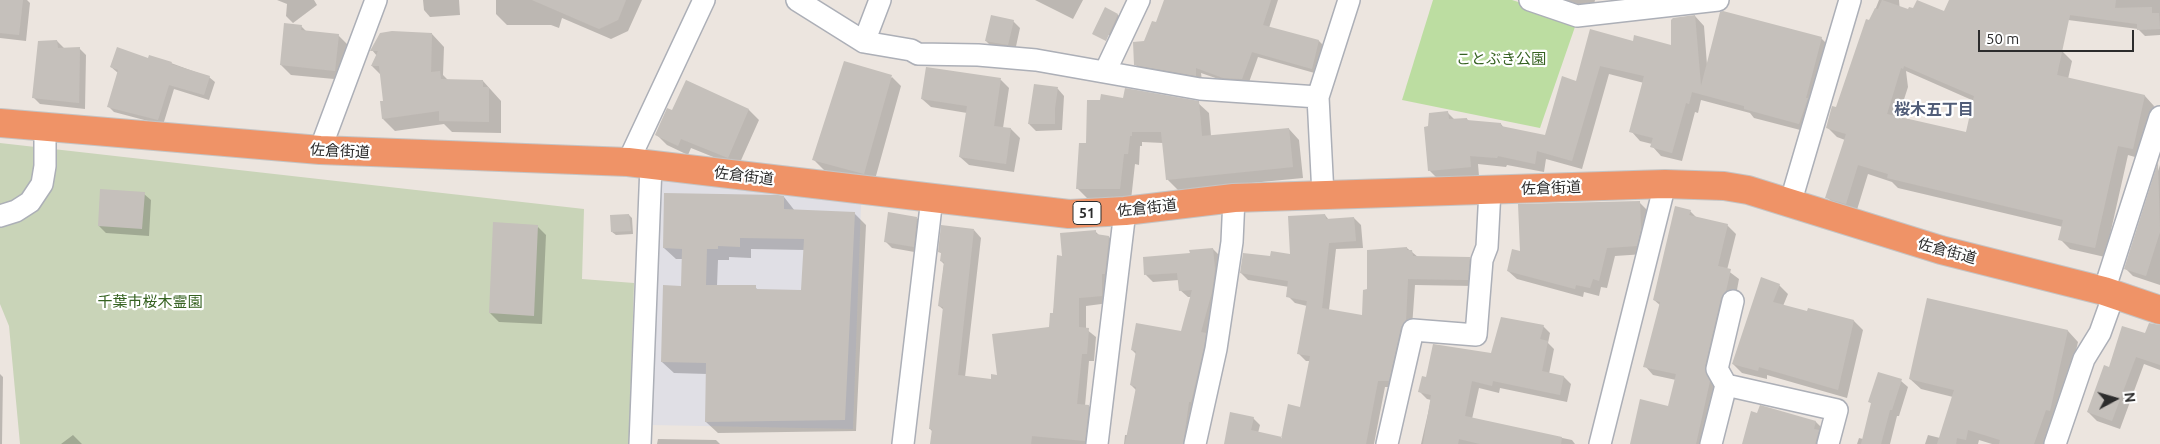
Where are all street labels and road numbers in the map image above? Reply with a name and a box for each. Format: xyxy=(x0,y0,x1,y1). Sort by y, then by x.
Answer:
street label: 佐倉街道 xyxy=(310,140,370,162)
street label: 佐倉街道 xyxy=(713,163,775,189)
street label: 佐倉街道 xyxy=(1521,178,1581,198)
street label: 佐倉街道 xyxy=(1116,196,1178,220)
road number: 51 xyxy=(1073,202,1101,224)
street label: 佐倉街道 xyxy=(1916,235,1978,267)

